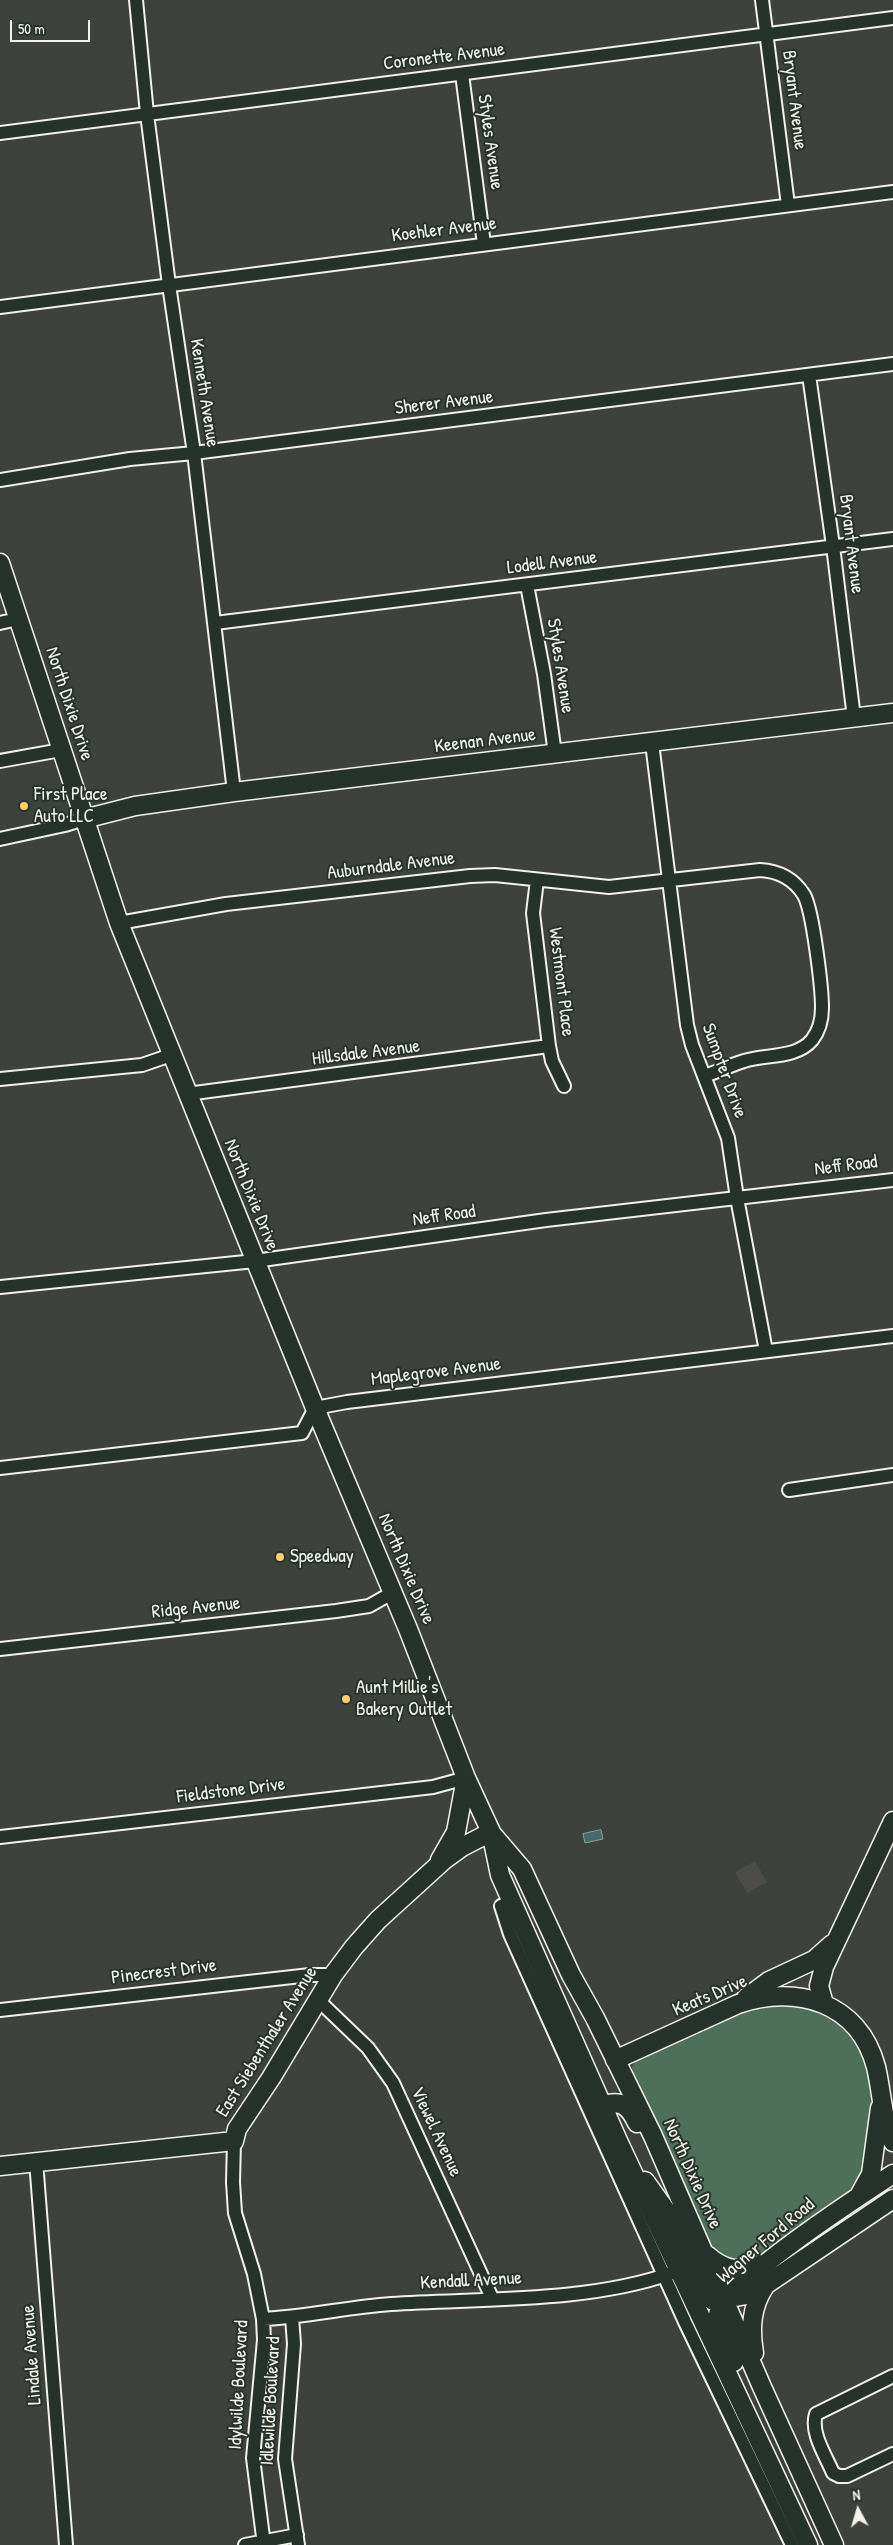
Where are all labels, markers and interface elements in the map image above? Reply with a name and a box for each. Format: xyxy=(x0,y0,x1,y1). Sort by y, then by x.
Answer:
scale bar xyxy=(12,10,92,42)
text: 50 m xyxy=(18,18,45,39)
street label: Coronette Avenue xyxy=(382,38,506,76)
street label: Bryant Avenue xyxy=(777,49,811,151)
street label: Styles Avenue xyxy=(472,93,508,191)
street label: Koehler Avenue xyxy=(390,212,498,248)
street label: Kenneth Avenue xyxy=(184,337,224,449)
street label: Sherer Avenue xyxy=(393,386,495,420)
street label: Bryant Avenue xyxy=(834,493,868,595)
street label: Lodell Avenue xyxy=(506,546,598,580)
street label: Styles Avenue xyxy=(541,617,579,715)
street label: North Dixie Drive xyxy=(40,645,98,763)
street label: Keenan Avenue xyxy=(433,723,537,759)
place label: First Place Auto LLC xyxy=(34,784,107,828)
marker: First Place Auto LLC xyxy=(18,800,30,812)
street label: Auburndale Avenue xyxy=(326,847,456,885)
street label: Westmont Place xyxy=(543,926,579,1038)
street label: Sumpter Drive xyxy=(696,1021,752,1121)
street label: Hillsdale Avenue xyxy=(311,1035,421,1071)
street label: North Dixie Drive xyxy=(218,1136,284,1254)
street label: Neff Road xyxy=(813,1151,879,1181)
street label: Neff Road xyxy=(411,1200,477,1232)
street label: Maplegrove Avenue xyxy=(370,1353,502,1391)
street label: North Dixie Drive xyxy=(373,1510,439,1628)
place label: Speedway xyxy=(290,1546,354,1568)
marker: Speedway xyxy=(274,1551,286,1563)
street label: Ridge Avenue xyxy=(151,1592,241,1624)
place label: Aunt Millie's Bakery Outlet xyxy=(356,1677,452,1721)
marker: Aunt Millie's Bakery Outlet xyxy=(340,1693,352,1705)
street label: Fieldstone Drive xyxy=(175,1773,287,1809)
street label: Pinecrest Drive xyxy=(110,1954,218,1990)
street label: East Siebenthaler Avenue xyxy=(211,1963,323,2121)
street label: Keats Drive xyxy=(669,1970,751,2022)
street label: Viewel Avenue xyxy=(405,2083,467,2181)
street label: North Dixie Drive xyxy=(658,2116,726,2232)
street label: Wagner Ford Road xyxy=(713,2194,819,2288)
street label: Kendall Avenue xyxy=(420,2267,522,2295)
street label: Lindale Avenue xyxy=(17,2304,47,2406)
street label: Idylwilde Boulevard xyxy=(224,2320,254,2450)
street label: Idlewilde Boulevard xyxy=(256,2336,286,2466)
north arrow xyxy=(833,2485,883,2535)
text: N xyxy=(852,2485,861,2504)

